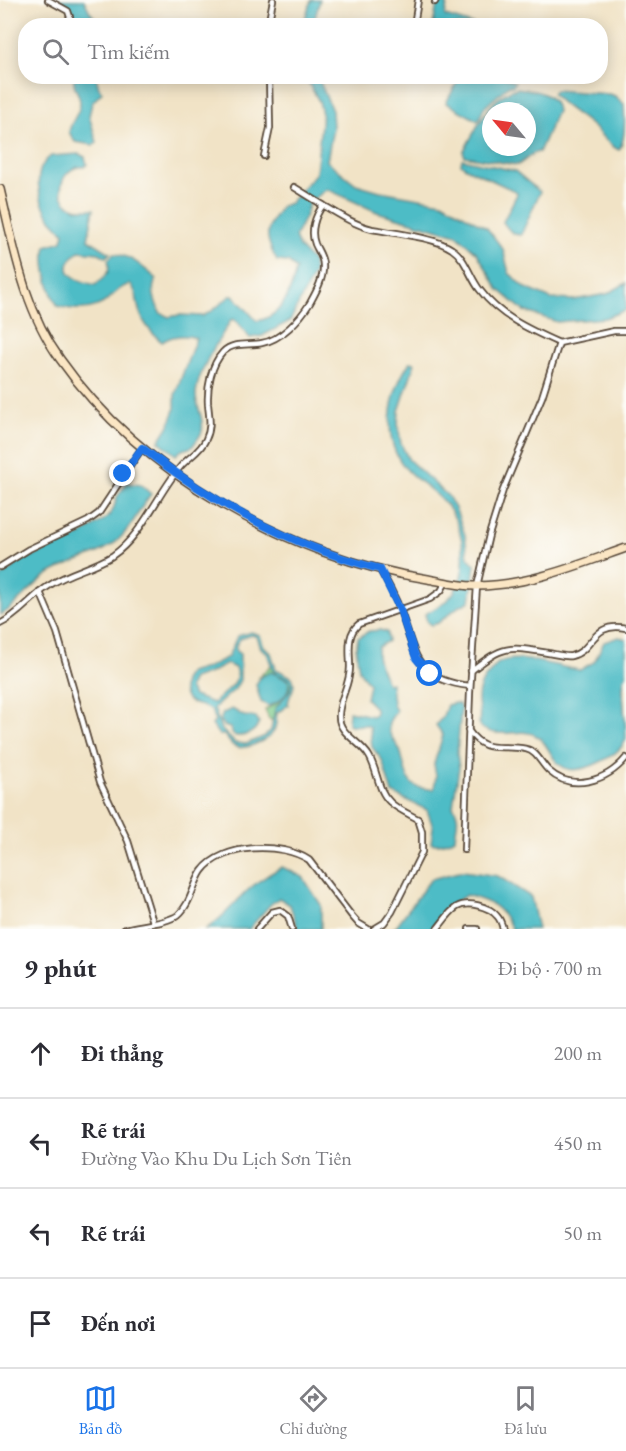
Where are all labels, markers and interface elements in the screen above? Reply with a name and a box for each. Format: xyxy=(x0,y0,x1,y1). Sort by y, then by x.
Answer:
search box xyxy=(18,18,608,84)
icon: search xyxy=(39,35,72,68)
text: Tìm kiếm xyxy=(87,37,170,66)
north arrow xyxy=(482,102,536,156)
route end xyxy=(109,460,135,486)
route start xyxy=(416,660,442,686)
text: 9 phút xyxy=(24,951,96,985)
text: Đi bộ · 700 m xyxy=(497,955,602,981)
icon: ahead xyxy=(24,1037,57,1070)
text: Đi thẳng xyxy=(81,1039,163,1068)
text: 200 m xyxy=(554,1040,602,1066)
text: Rẽ trái xyxy=(81,1116,146,1145)
icon: left xyxy=(24,1127,57,1160)
text: 450 m xyxy=(554,1130,602,1156)
text: Đường Vào Khu Du Lịch Sơn Tiên xyxy=(81,1145,352,1171)
icon: left xyxy=(24,1217,57,1250)
text: Rẽ trái xyxy=(81,1219,146,1248)
text: 50 m xyxy=(563,1220,602,1246)
icon: arrive xyxy=(24,1307,57,1340)
text: Đến nơi xyxy=(81,1309,156,1338)
tab: Bản đồ xyxy=(79,1382,122,1439)
tab: Chỉ đường xyxy=(280,1382,347,1439)
tab: Đã lưu xyxy=(504,1382,547,1439)

